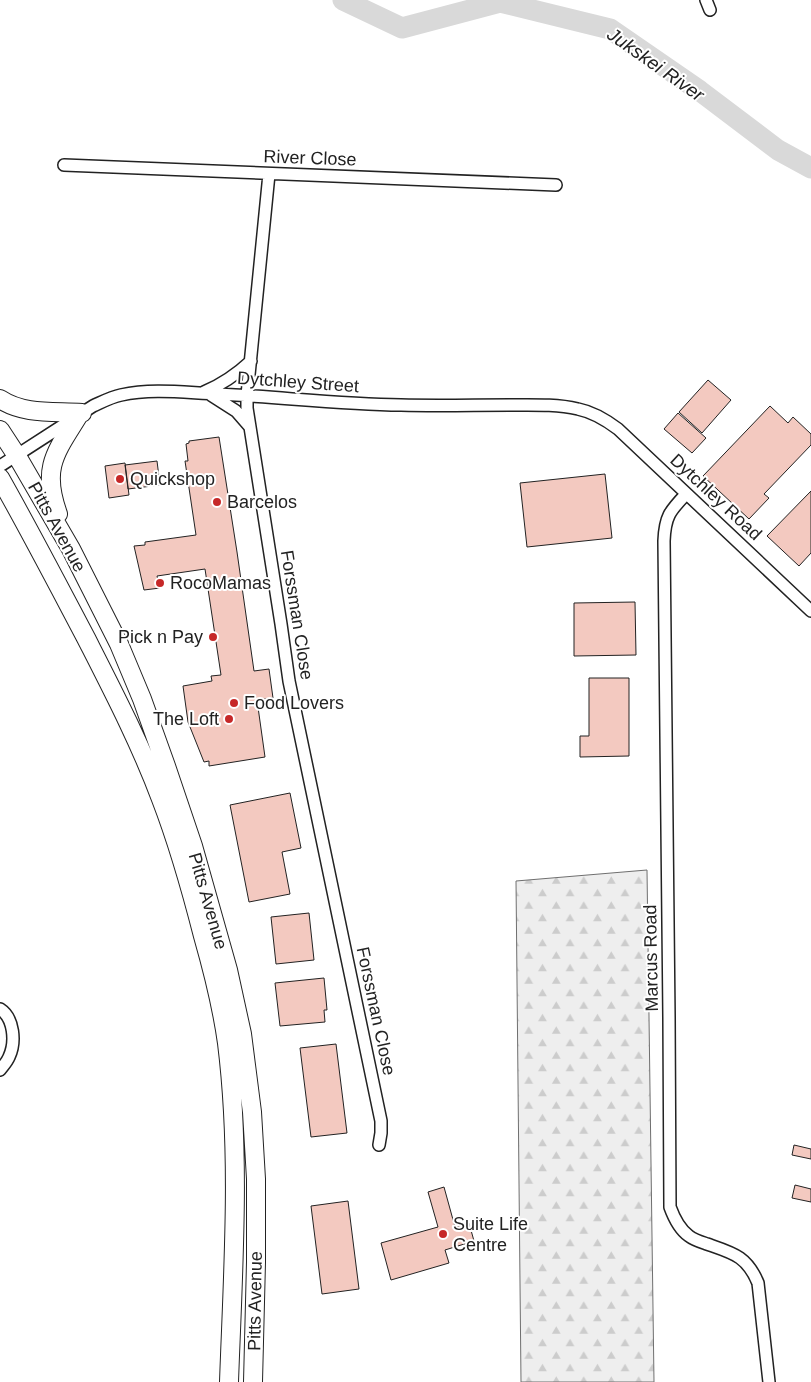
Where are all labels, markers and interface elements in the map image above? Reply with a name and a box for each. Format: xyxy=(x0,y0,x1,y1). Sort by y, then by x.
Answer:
water label: Jukskei River xyxy=(603,23,709,106)
street label: River Close xyxy=(263,146,357,170)
street label: Dytchley Street xyxy=(236,368,360,396)
street label: Dytchley Road xyxy=(666,450,766,544)
place label: Quickshop xyxy=(130,469,215,489)
marker: Quickshop xyxy=(114,473,126,485)
street label: Pitts Avenue xyxy=(24,479,90,575)
place label: Barcelos xyxy=(227,492,297,512)
marker: Barcelos xyxy=(211,496,223,508)
street label: Forssman Close xyxy=(277,549,317,681)
place label: RocoMamas xyxy=(170,573,271,593)
marker: RocoMamas xyxy=(154,577,166,589)
place label: Pick n Pay xyxy=(118,627,203,647)
marker: Pick n Pay xyxy=(207,631,219,643)
place label: Food Lovers xyxy=(244,693,344,713)
marker: Food Lovers xyxy=(228,697,240,709)
place label: The Loft xyxy=(153,709,219,729)
marker: The Loft xyxy=(223,713,235,725)
street label: Pitts Avenue xyxy=(185,850,231,952)
street label: Marcus Road xyxy=(640,904,662,1012)
street label: Forssman Close xyxy=(353,945,399,1077)
place label: Suite Life Centre xyxy=(453,1214,528,1255)
marker: Suite Life Centre xyxy=(437,1228,449,1240)
street label: Pitts Avenue xyxy=(244,1251,266,1351)

